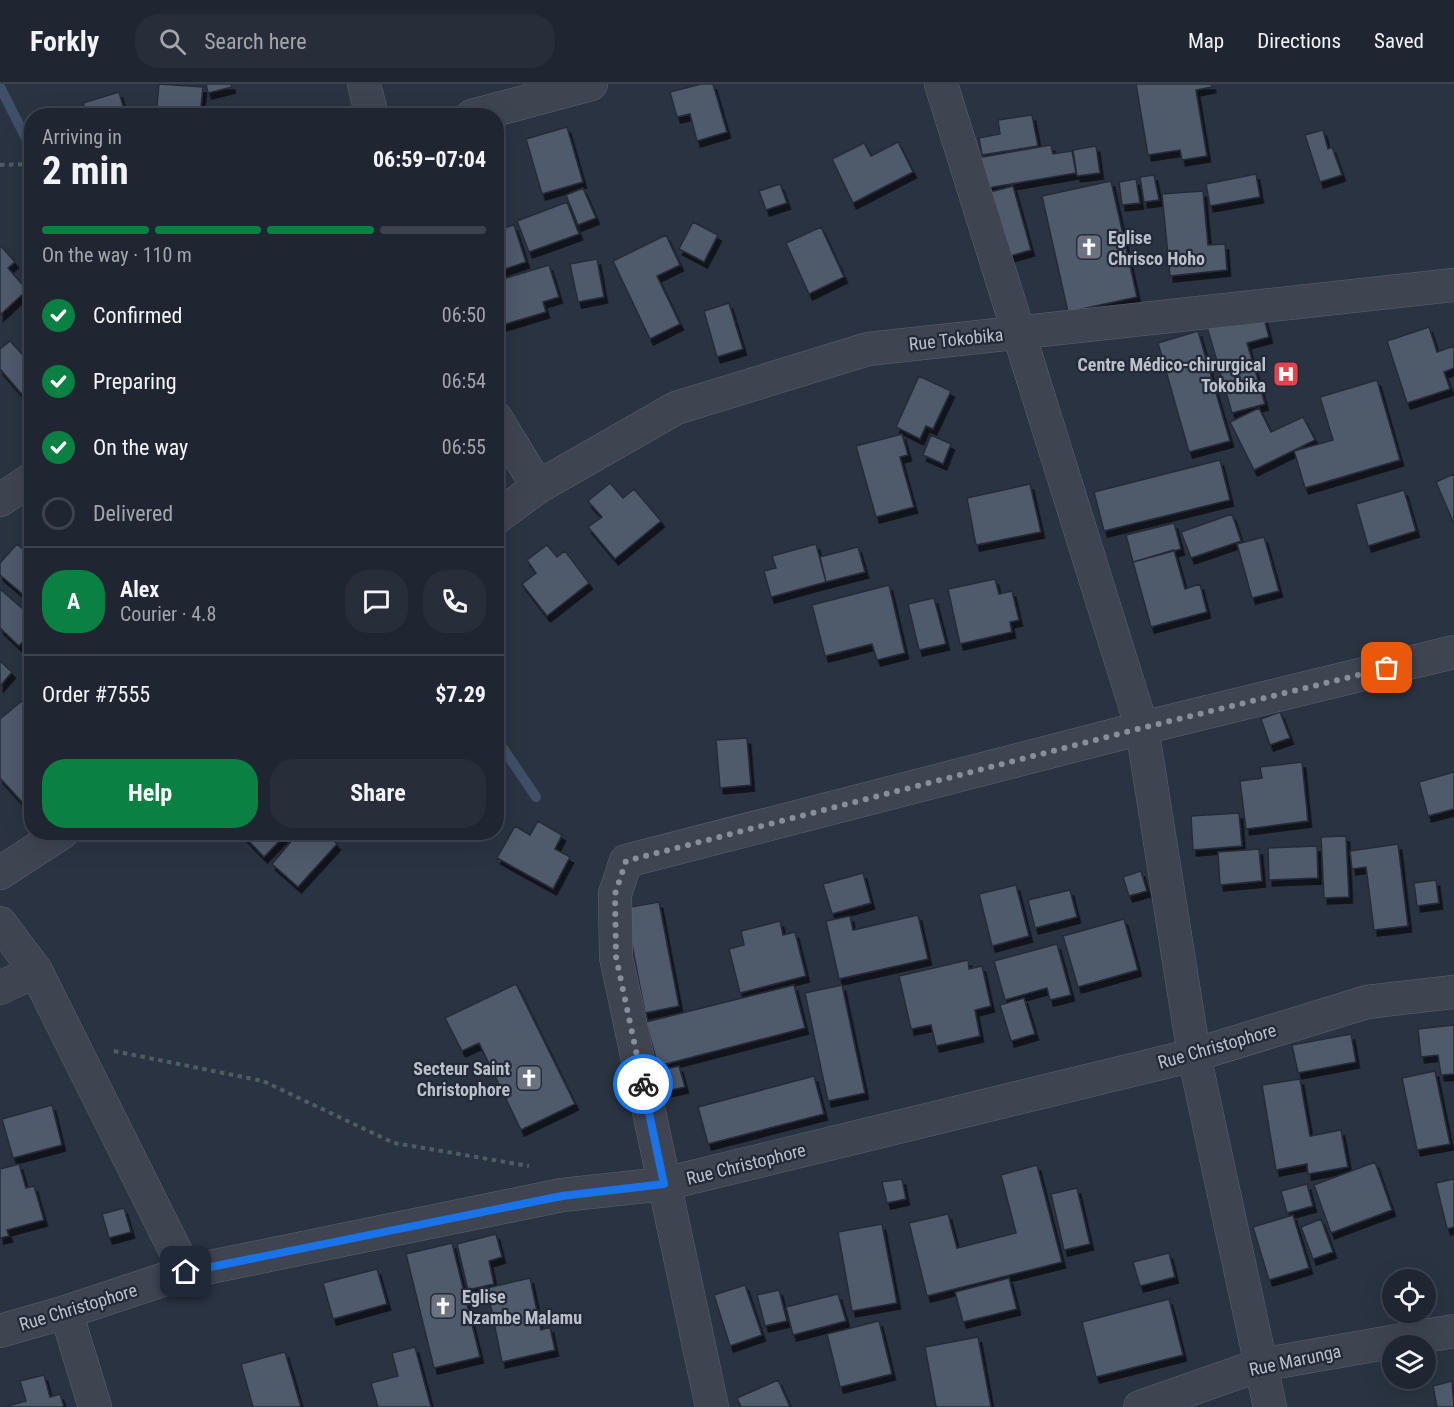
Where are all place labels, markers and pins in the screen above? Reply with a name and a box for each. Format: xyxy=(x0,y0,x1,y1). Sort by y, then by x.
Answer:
place label: Eglise Chrisco Hoho xyxy=(1108,227,1205,269)
church icon: Eglise Chrisco Hoho xyxy=(1074,232,1104,262)
place label: Centre Médico-chirurgical Tokobika xyxy=(1078,354,1266,396)
hospital icon: Centre Médico-chirurgical Tokobika xyxy=(1271,359,1301,389)
pin xyxy=(1361,642,1412,693)
place label: Secteur Saint Christophore xyxy=(413,1058,510,1100)
church icon: Secteur Saint Christophore xyxy=(514,1063,544,1093)
pin xyxy=(160,1246,211,1297)
place label: Eglise Nzambe Malamu xyxy=(462,1286,582,1328)
church icon: Eglise Nzambe Malamu xyxy=(428,1291,458,1321)

